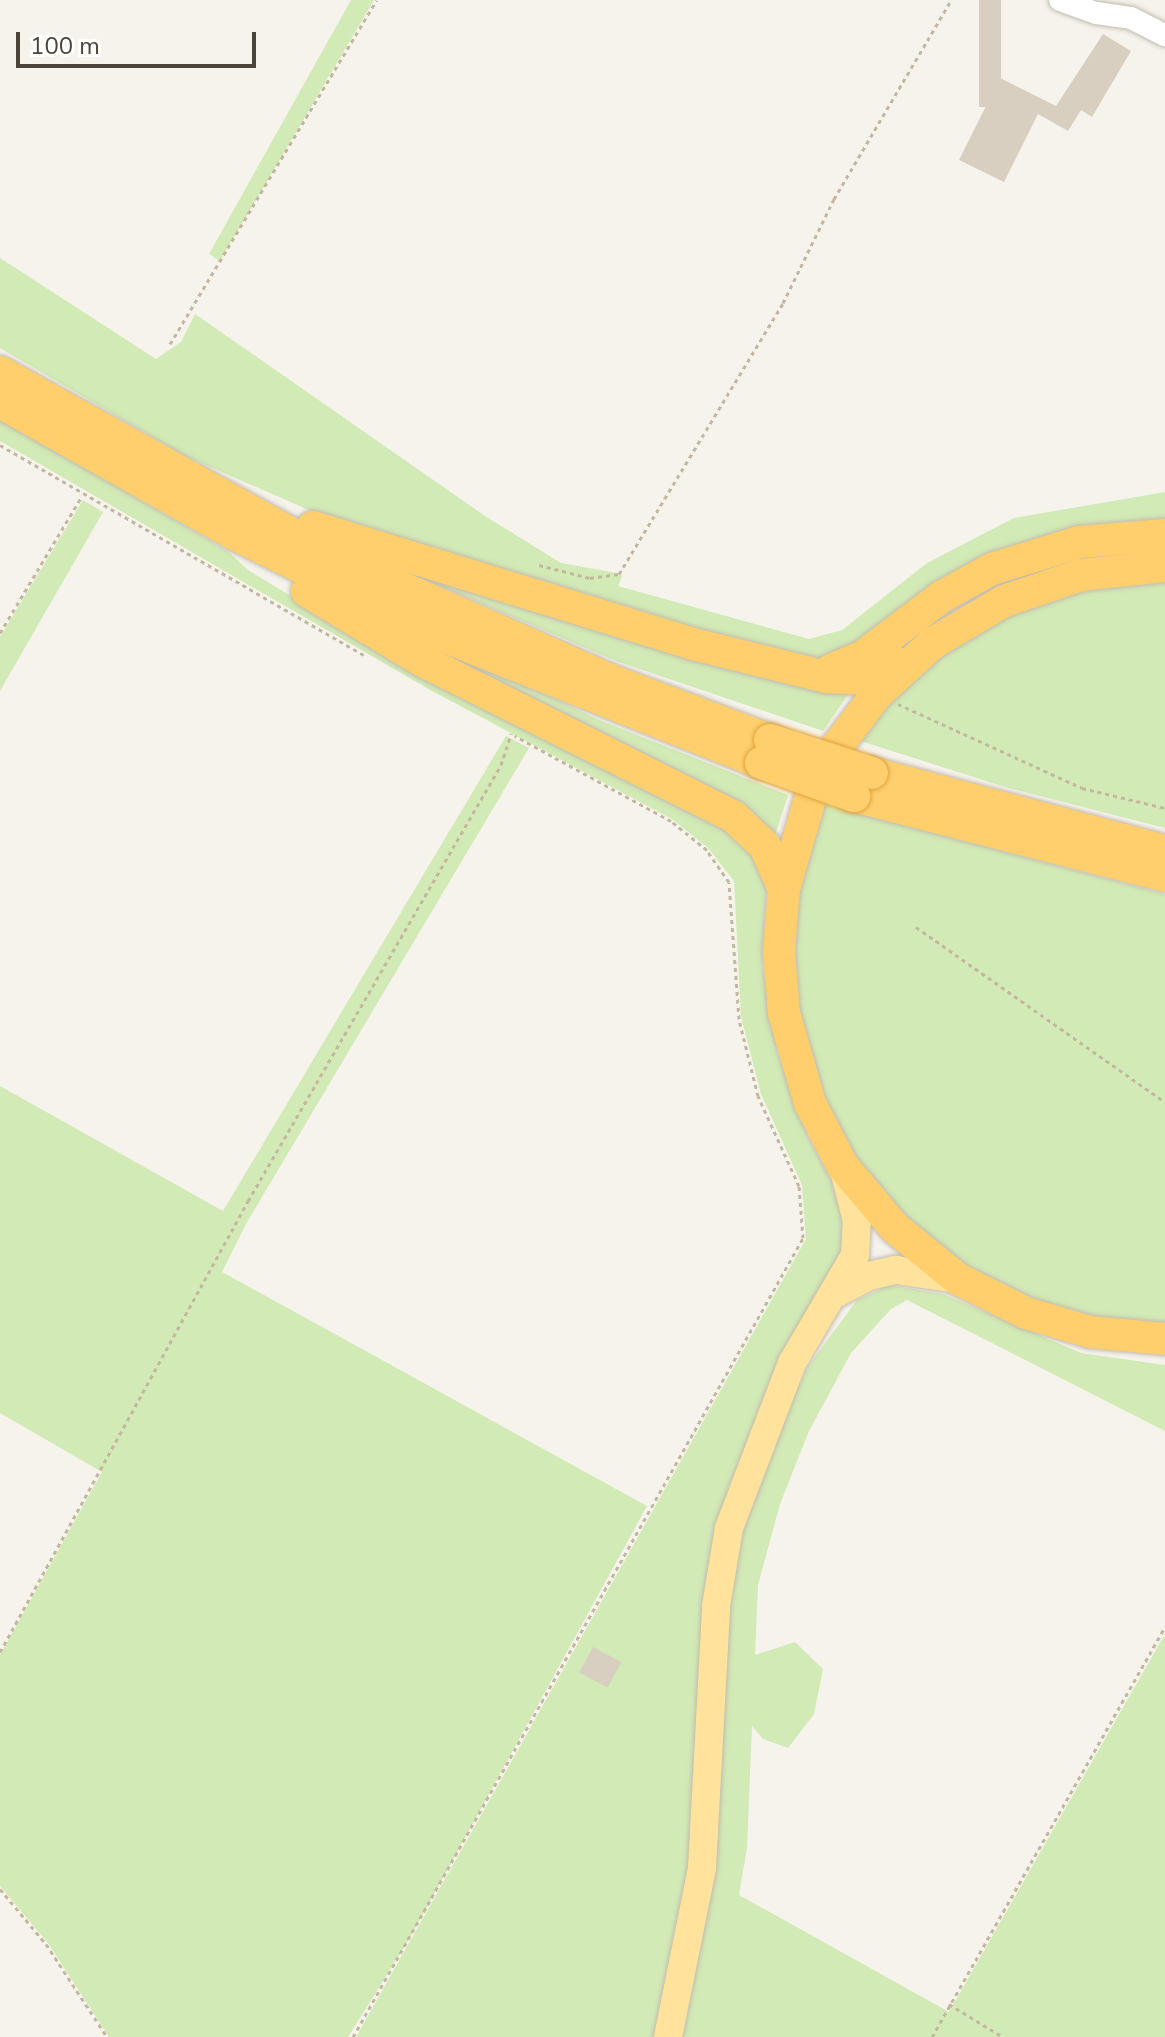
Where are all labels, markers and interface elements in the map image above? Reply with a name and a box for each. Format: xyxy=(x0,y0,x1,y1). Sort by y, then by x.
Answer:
scale bar xyxy=(20,16,260,66)
text: 100 m xyxy=(30,30,100,62)

